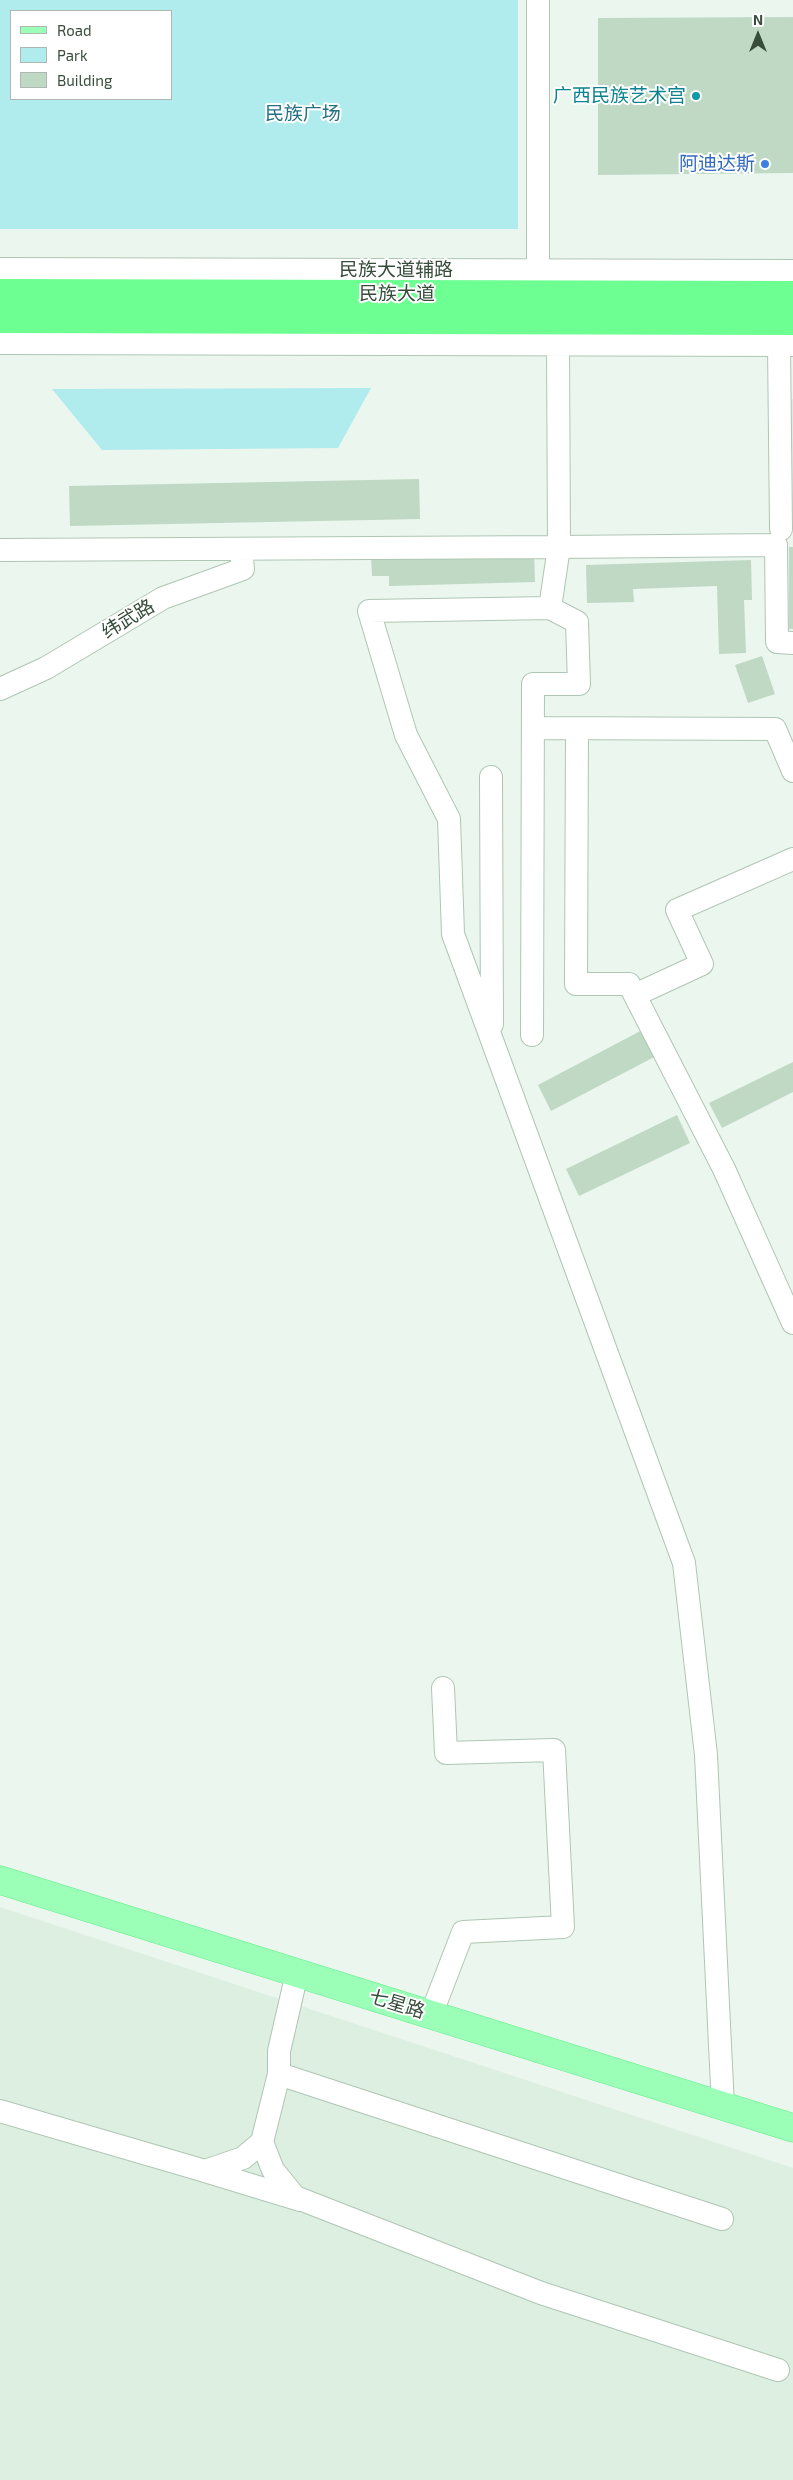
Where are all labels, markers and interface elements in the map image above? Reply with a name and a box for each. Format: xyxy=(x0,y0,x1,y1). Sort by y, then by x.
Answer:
legend xyxy=(10,10,172,100)
north arrow xyxy=(733,10,783,60)
text: N xyxy=(753,11,763,28)
text: Road xyxy=(57,21,92,39)
text: Park xyxy=(57,46,88,64)
text: Building xyxy=(57,71,112,89)
place label: 广西民族艺术宫 xyxy=(553,85,686,107)
marker: 广西民族艺术宫 xyxy=(690,90,702,102)
park label: 民族广场 xyxy=(265,103,341,125)
place label: 阿迪达斯 xyxy=(679,153,755,175)
marker: 阿迪达斯 xyxy=(759,158,771,170)
street label: 民族大道辅路 xyxy=(339,259,453,281)
street label: 民族大道 xyxy=(359,283,435,305)
street label: 纬武路 xyxy=(98,595,158,643)
street label: 七星路 xyxy=(366,1985,428,2023)

